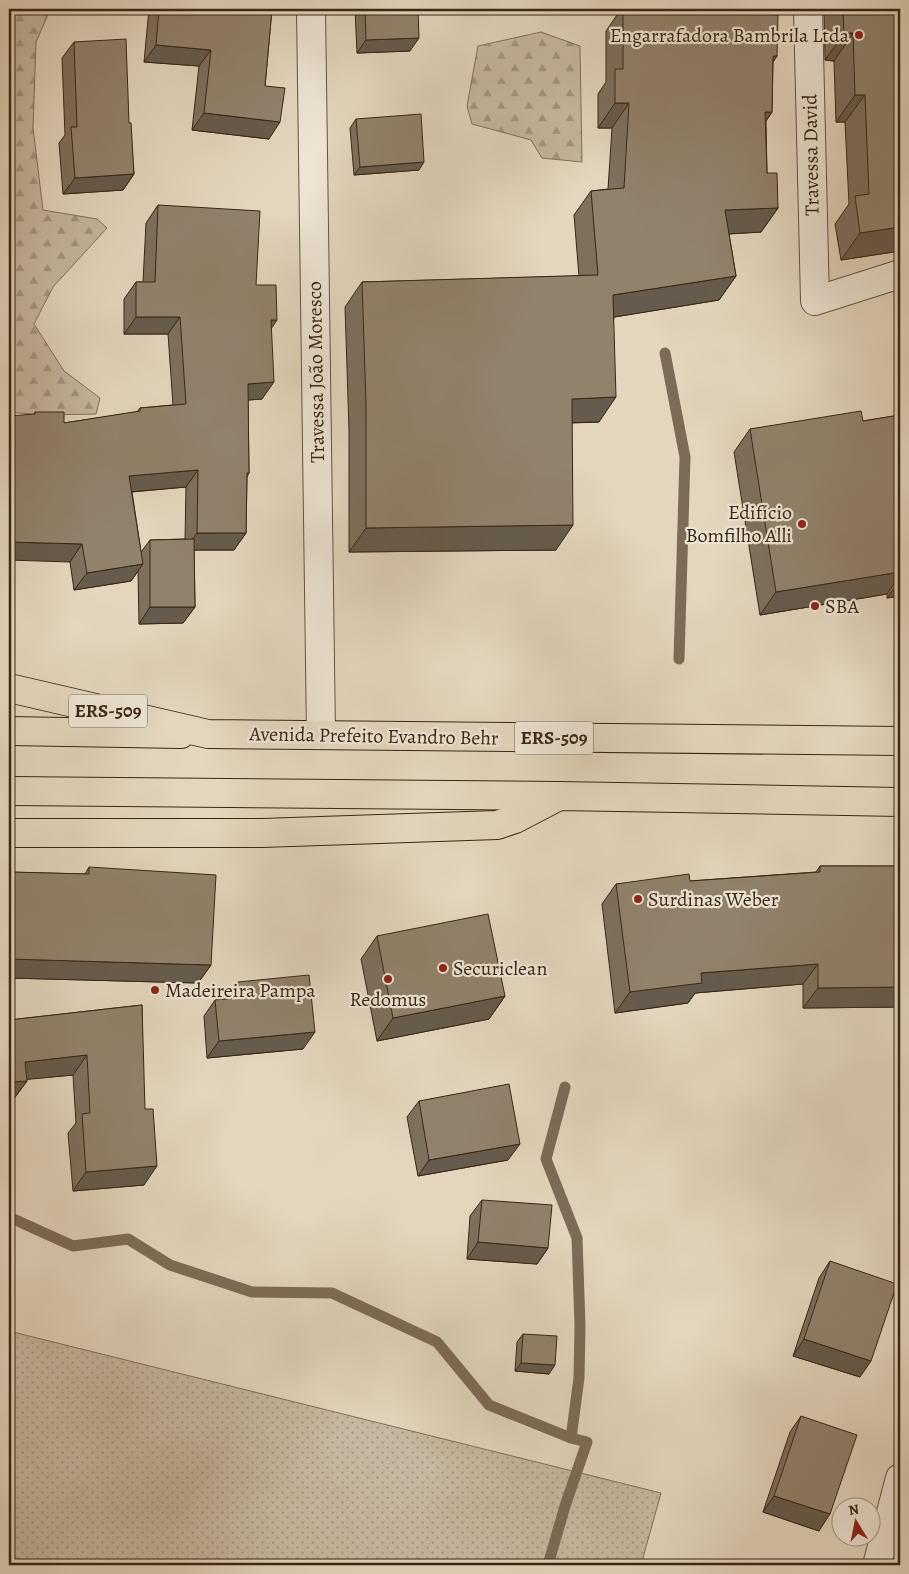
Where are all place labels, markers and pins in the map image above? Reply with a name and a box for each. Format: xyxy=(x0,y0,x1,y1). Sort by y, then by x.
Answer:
place label: Engarrafadora Bambrila Ltda xyxy=(610,22,850,49)
marker: Engarrafadora Bambrila Ltda xyxy=(853,29,865,41)
place label: Edifício Bomfilho Alli xyxy=(686,499,792,549)
marker: Edifício Bomfilho Alli xyxy=(796,518,808,530)
place label: SBA xyxy=(825,593,860,620)
marker: SBA xyxy=(809,600,821,612)
place label: Surdinas Weber xyxy=(648,886,779,913)
marker: Surdinas Weber xyxy=(632,893,644,905)
place label: Securiclean xyxy=(453,955,547,982)
marker: Securiclean xyxy=(437,962,449,974)
marker: Redomus xyxy=(382,973,394,985)
place label: Madeireira Pampa xyxy=(165,977,316,1004)
marker: Madeireira Pampa xyxy=(149,984,161,996)
place label: Redomus xyxy=(350,986,426,1013)

